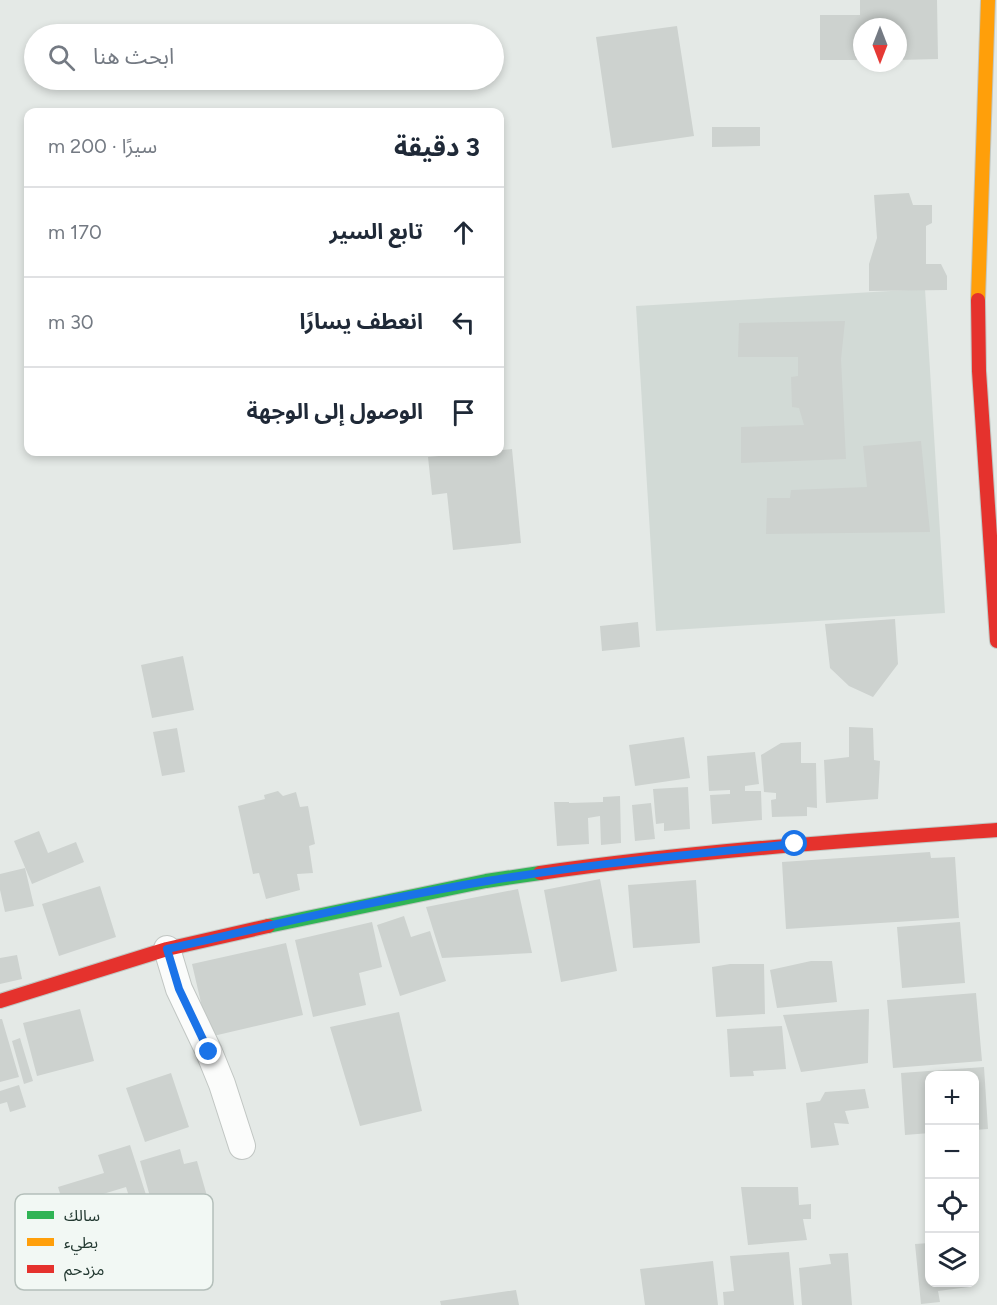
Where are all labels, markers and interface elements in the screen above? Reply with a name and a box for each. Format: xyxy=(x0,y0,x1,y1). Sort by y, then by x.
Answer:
north arrow xyxy=(853,18,907,72)
search box xyxy=(24,24,504,90)
icon: search xyxy=(45,41,78,74)
text: ابحث هنا xyxy=(93,43,174,70)
text: 3 دقيقة xyxy=(394,131,480,163)
text: سيرًا · 200 m xyxy=(48,134,157,158)
icon: ahead xyxy=(447,216,480,249)
text: تابع السير xyxy=(329,218,423,245)
text: 170 m xyxy=(48,220,102,244)
icon: left xyxy=(447,306,480,339)
text: انعطف يسارًا xyxy=(300,308,423,335)
text: 30 m xyxy=(48,310,94,334)
icon: arrive xyxy=(447,396,480,429)
text: الوصول إلى الوجهة xyxy=(246,398,423,425)
route start xyxy=(781,830,807,856)
route end xyxy=(195,1038,221,1064)
map controls xyxy=(925,1071,979,1287)
button: + xyxy=(925,1071,979,1125)
button: − xyxy=(925,1125,979,1179)
button: locate xyxy=(925,1179,979,1233)
legend xyxy=(15,1194,213,1290)
text: سالك xyxy=(64,1206,100,1225)
text: بطيء xyxy=(64,1233,98,1255)
button: layers xyxy=(925,1233,979,1287)
text: مزدحم xyxy=(64,1260,104,1282)

